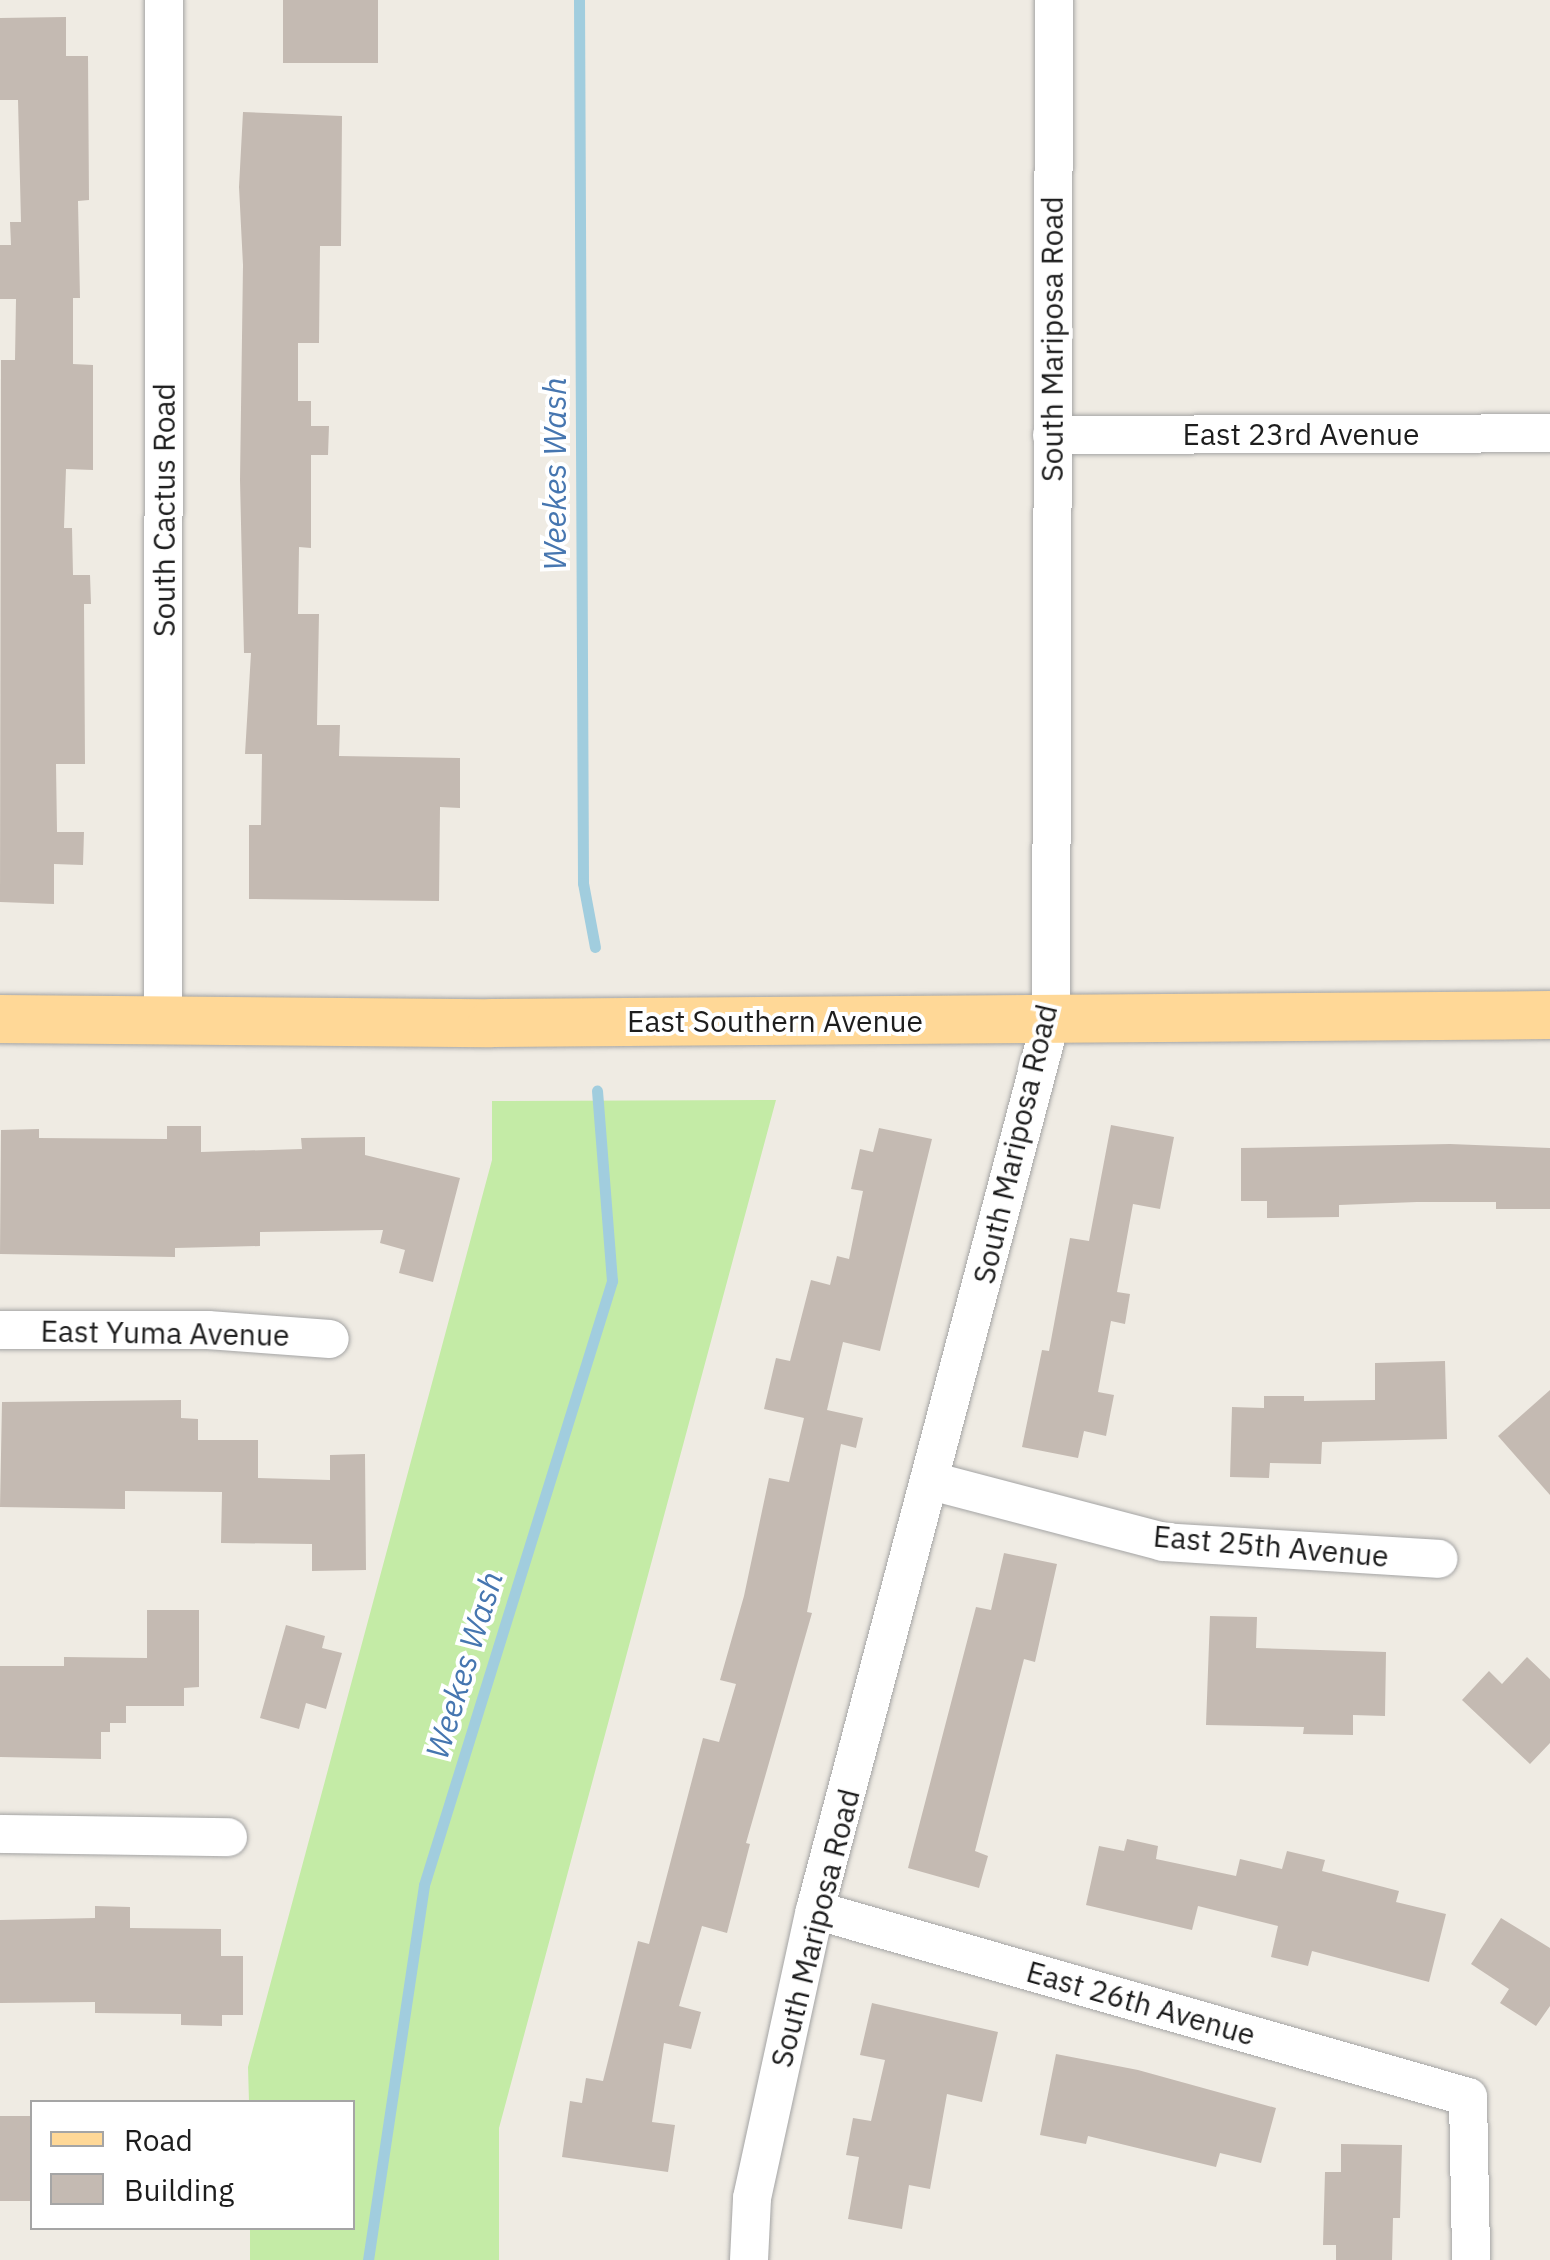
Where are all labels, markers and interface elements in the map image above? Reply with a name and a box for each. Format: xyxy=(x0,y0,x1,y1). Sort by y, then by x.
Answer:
street label: South Mariposa Road xyxy=(1034,196,1070,482)
water label: Weekes Wash xyxy=(535,377,573,571)
street label: South Cactus Road xyxy=(146,383,182,637)
street label: East 23rd Avenue xyxy=(1183,416,1419,452)
street label: South Mariposa Road xyxy=(965,1001,1065,1287)
street label: East Southern Avenue xyxy=(627,1003,923,1039)
street label: East Yuma Avenue xyxy=(40,1313,290,1353)
street label: East 25th Avenue xyxy=(1152,1518,1390,1574)
water label: Weekes Wash xyxy=(417,1567,511,1763)
street label: South Mariposa Road xyxy=(763,1785,867,2071)
street label: East 26th Avenue xyxy=(1022,1953,1260,2053)
legend xyxy=(30,2100,355,2230)
text: Road xyxy=(124,2120,193,2159)
text: Building xyxy=(124,2170,234,2209)

